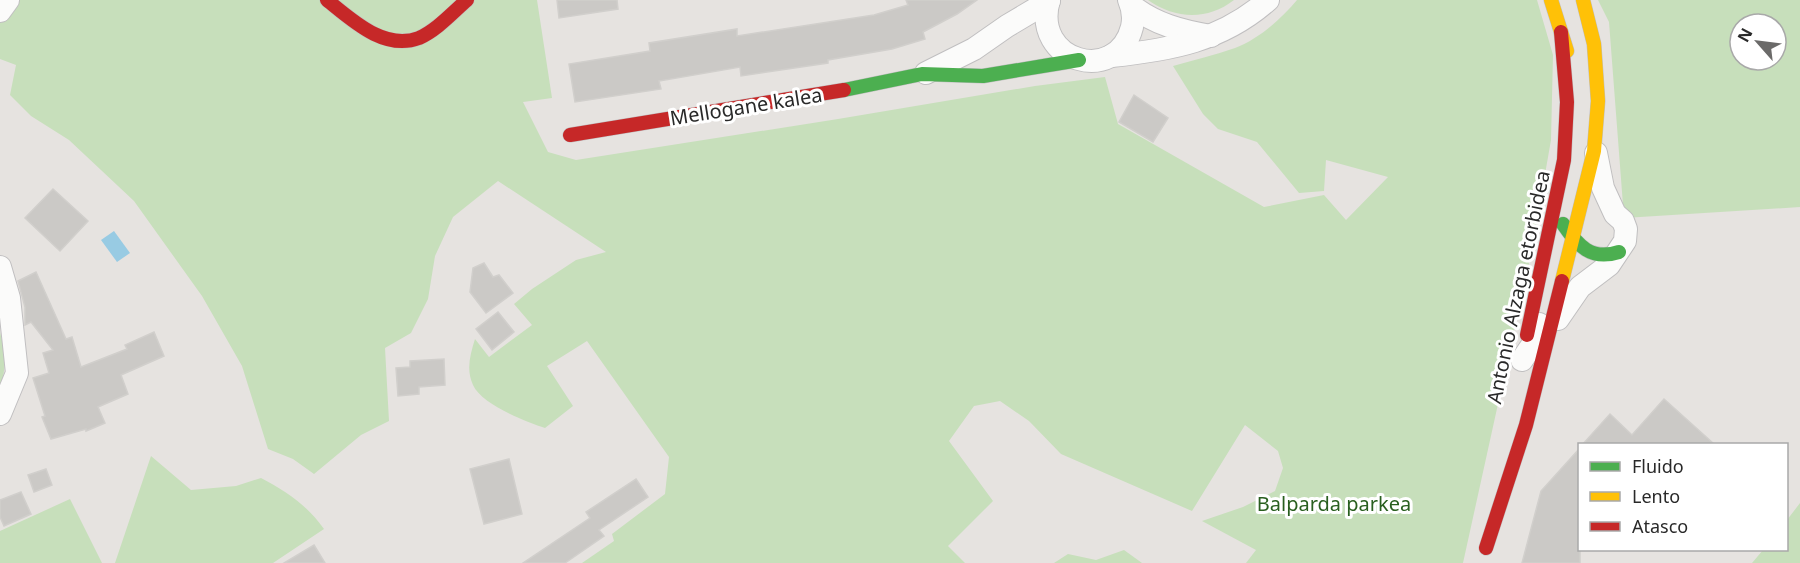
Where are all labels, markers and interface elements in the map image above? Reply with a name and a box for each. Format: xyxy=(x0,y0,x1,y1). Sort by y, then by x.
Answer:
north arrow xyxy=(1728,12,1788,72)
text: N xyxy=(1732,24,1758,46)
street label: Mellogane kalea xyxy=(668,81,824,131)
street label: Antonio Alzaga etorbidea xyxy=(1480,168,1556,406)
legend xyxy=(1578,443,1788,551)
text: Fluido xyxy=(1632,454,1684,478)
text: Lento xyxy=(1632,484,1680,508)
park label: Balparda parkea xyxy=(1257,490,1411,517)
text: Atasco xyxy=(1632,514,1688,538)

